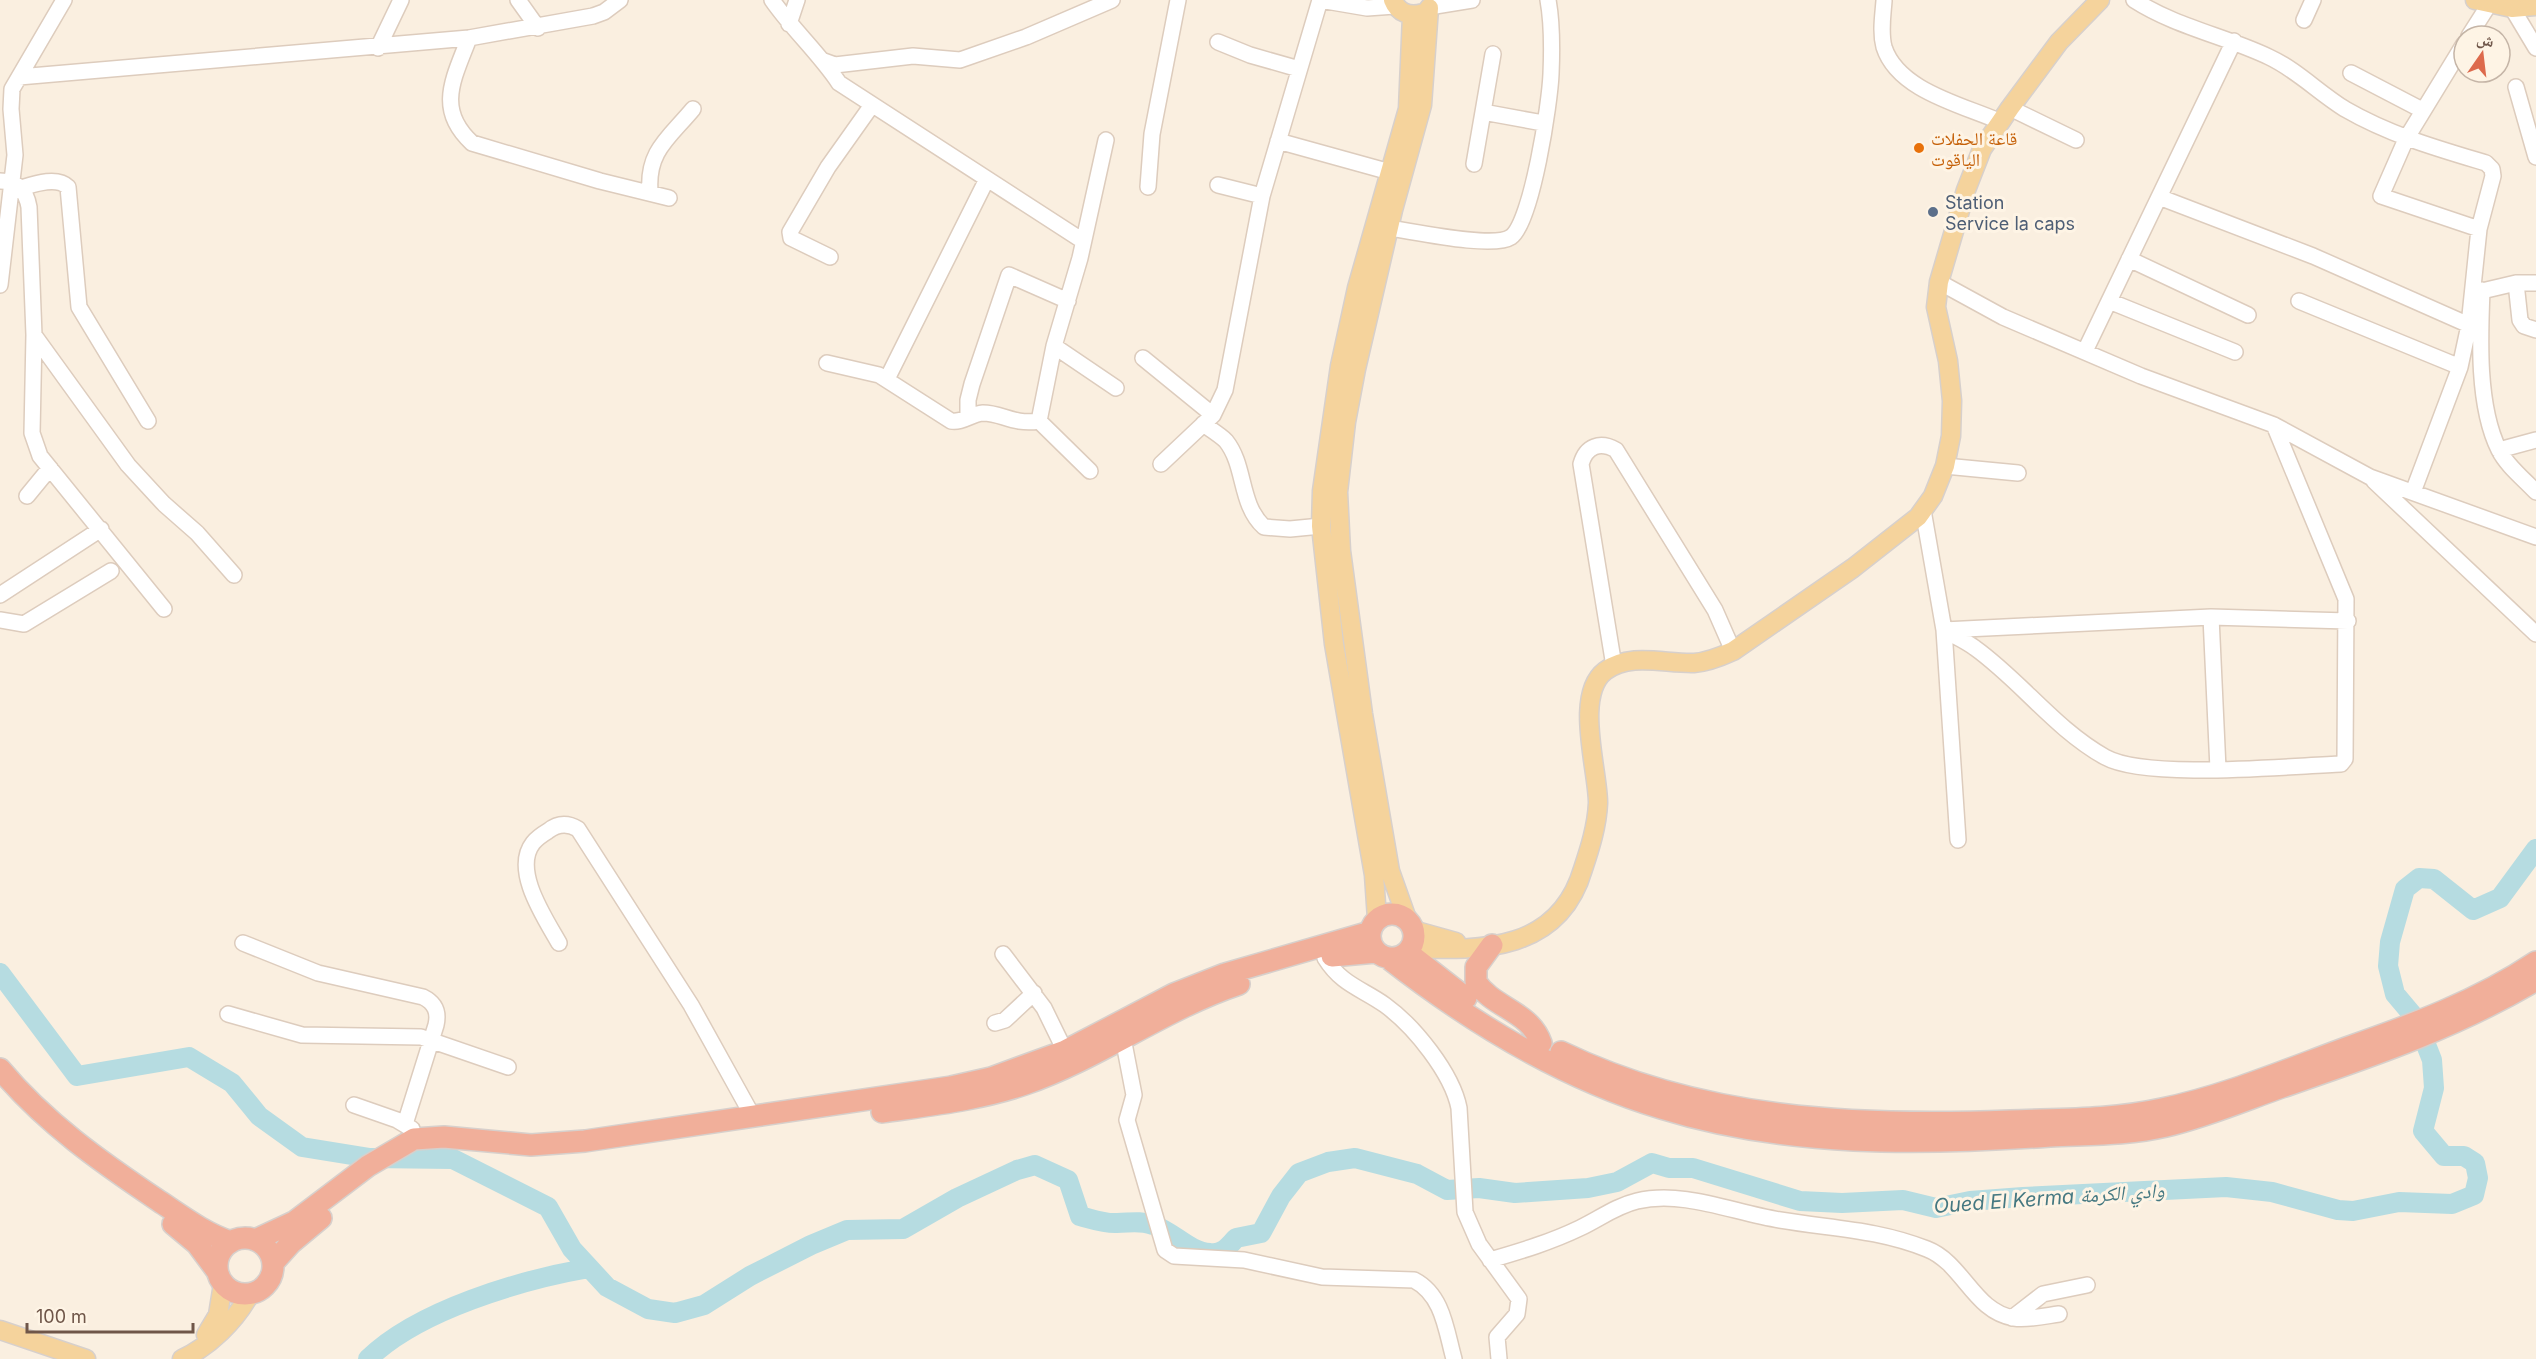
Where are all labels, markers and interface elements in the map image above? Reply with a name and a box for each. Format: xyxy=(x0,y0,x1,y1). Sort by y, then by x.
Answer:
north arrow xyxy=(2452,24,2512,84)
text: ش xyxy=(2475,28,2496,51)
place label: قاعة الحفلات الياقوت xyxy=(1931,128,2017,170)
marker: قاعة الحفلات الياقوت xyxy=(1912,141,1926,155)
place label: Station Service la caps xyxy=(1945,192,2075,234)
marker: Station Service la caps xyxy=(1926,205,1940,219)
water label: Oued El Kerma وادي الكرمة xyxy=(1933,1178,2165,1222)
scale bar xyxy=(27,1296,194,1334)
text: 100 m xyxy=(36,1306,87,1327)

